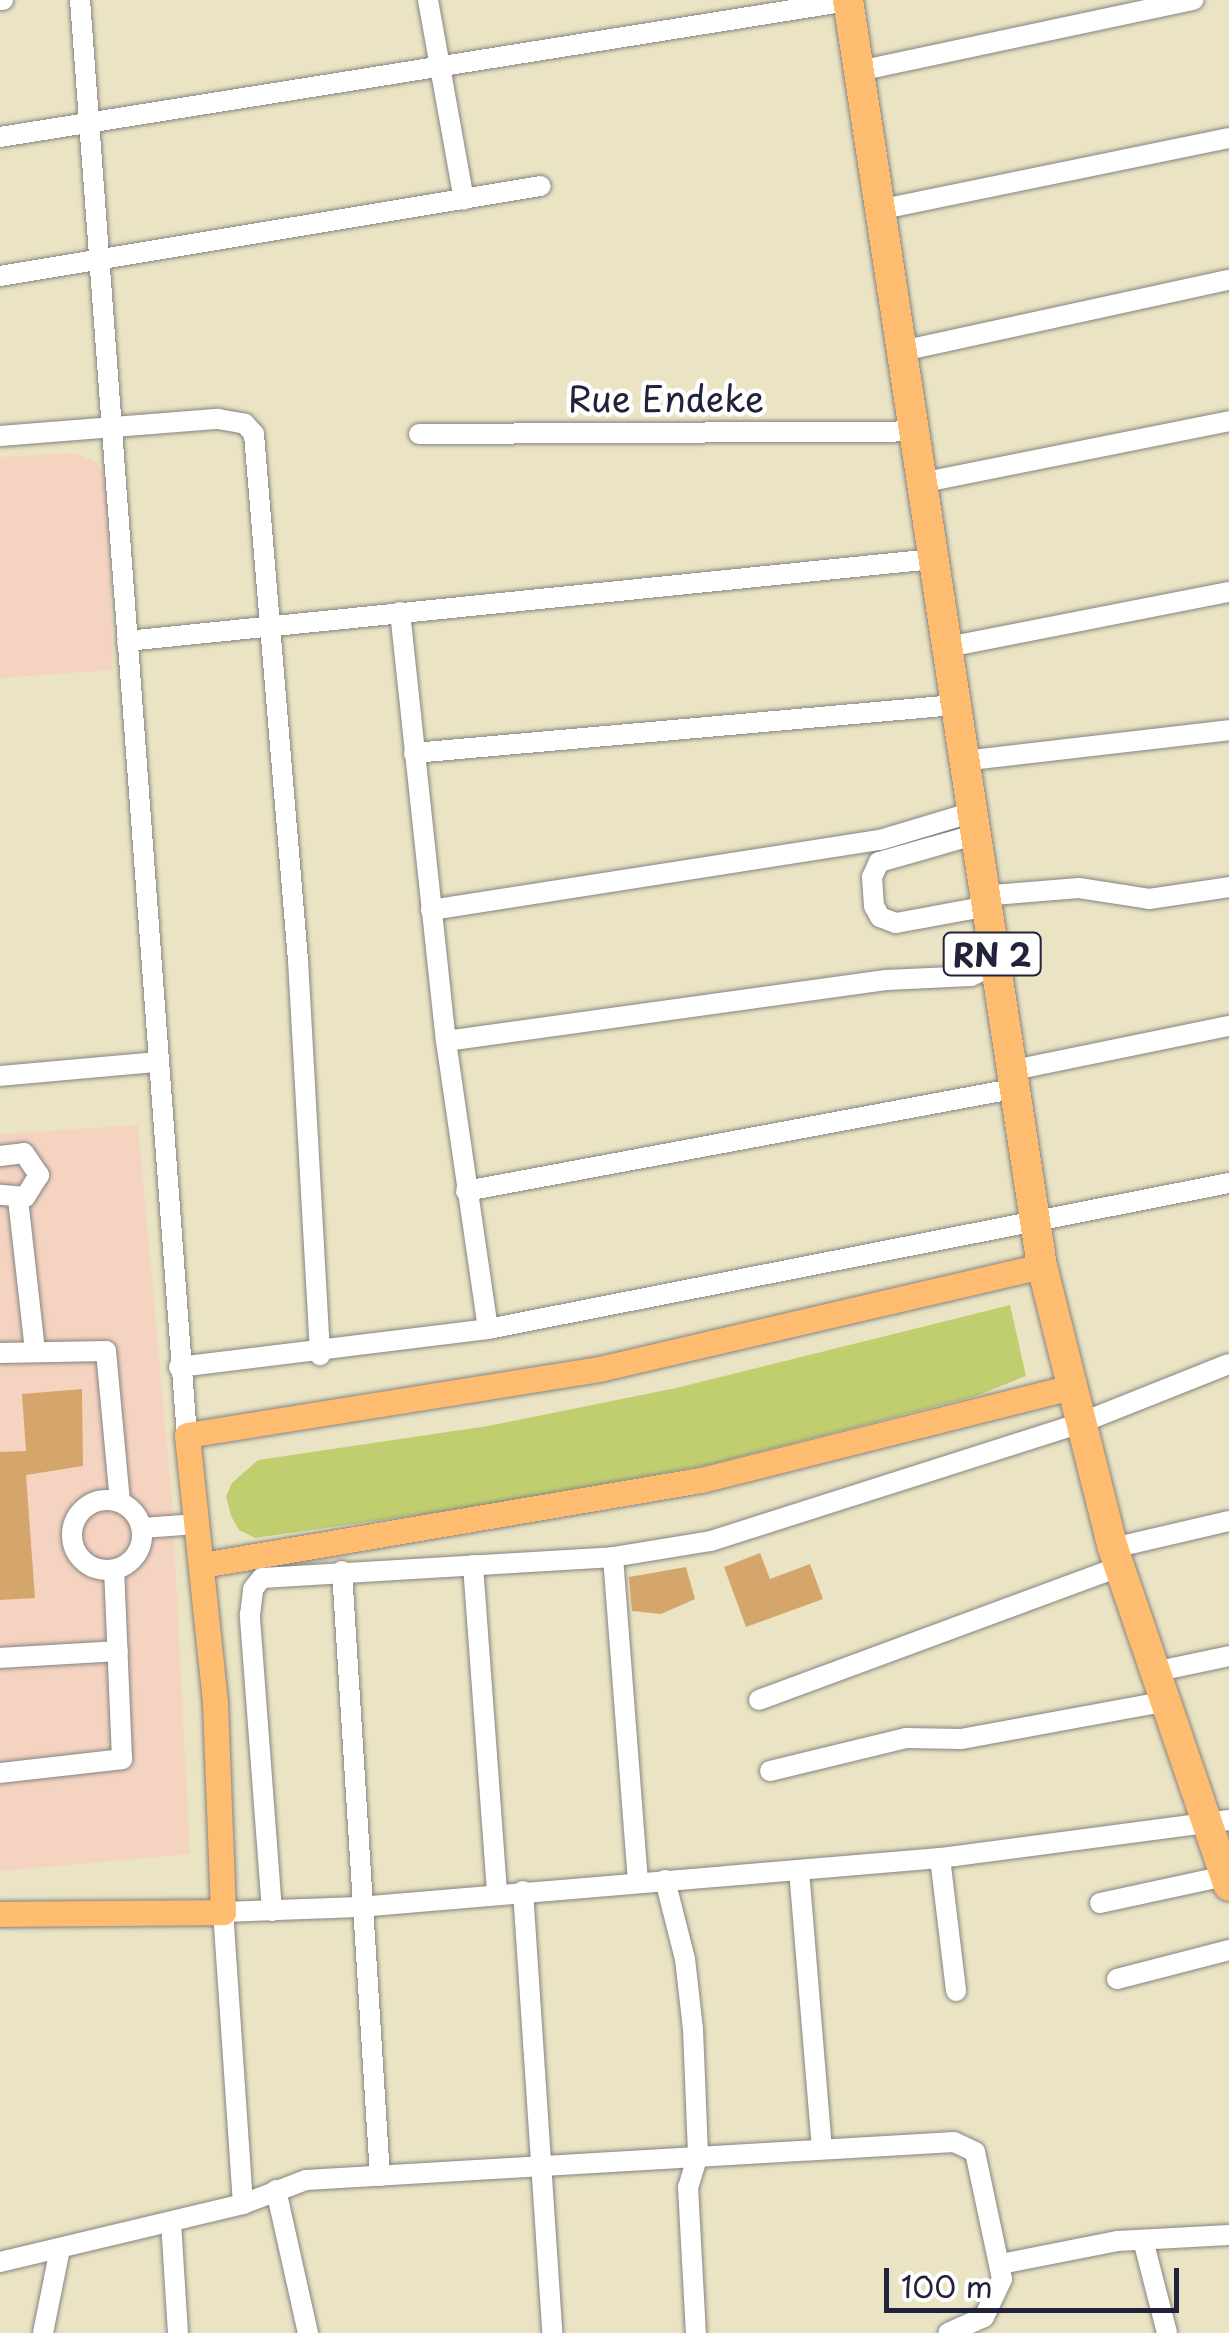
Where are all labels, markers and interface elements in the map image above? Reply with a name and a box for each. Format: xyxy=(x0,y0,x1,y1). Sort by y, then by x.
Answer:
street label: Rue Endeke xyxy=(567,377,765,419)
road number: RN 2 xyxy=(940,927,1044,981)
scale bar xyxy=(889,2248,1184,2310)
text: 100 m xyxy=(901,2263,993,2308)

